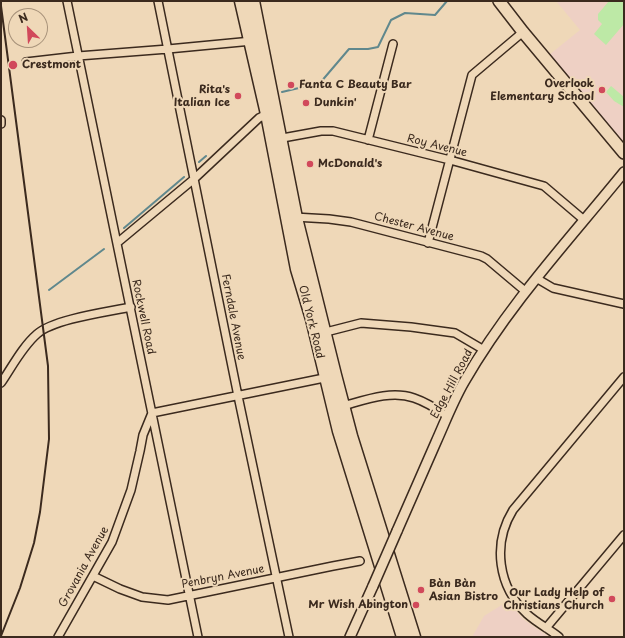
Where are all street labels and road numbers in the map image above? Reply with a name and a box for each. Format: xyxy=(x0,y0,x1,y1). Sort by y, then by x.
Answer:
street label: Roy Avenue xyxy=(405,132,469,160)
street label: Chester Avenue xyxy=(373,210,455,244)
street label: Ferndale Avenue xyxy=(218,273,248,361)
street label: Rockwell Road xyxy=(129,278,157,356)
street label: Old York Road xyxy=(296,284,326,360)
street label: Edge Hill Road xyxy=(428,347,476,421)
street label: Grovania Avenue xyxy=(56,524,112,610)
street label: Penbryn Avenue xyxy=(180,562,266,592)

